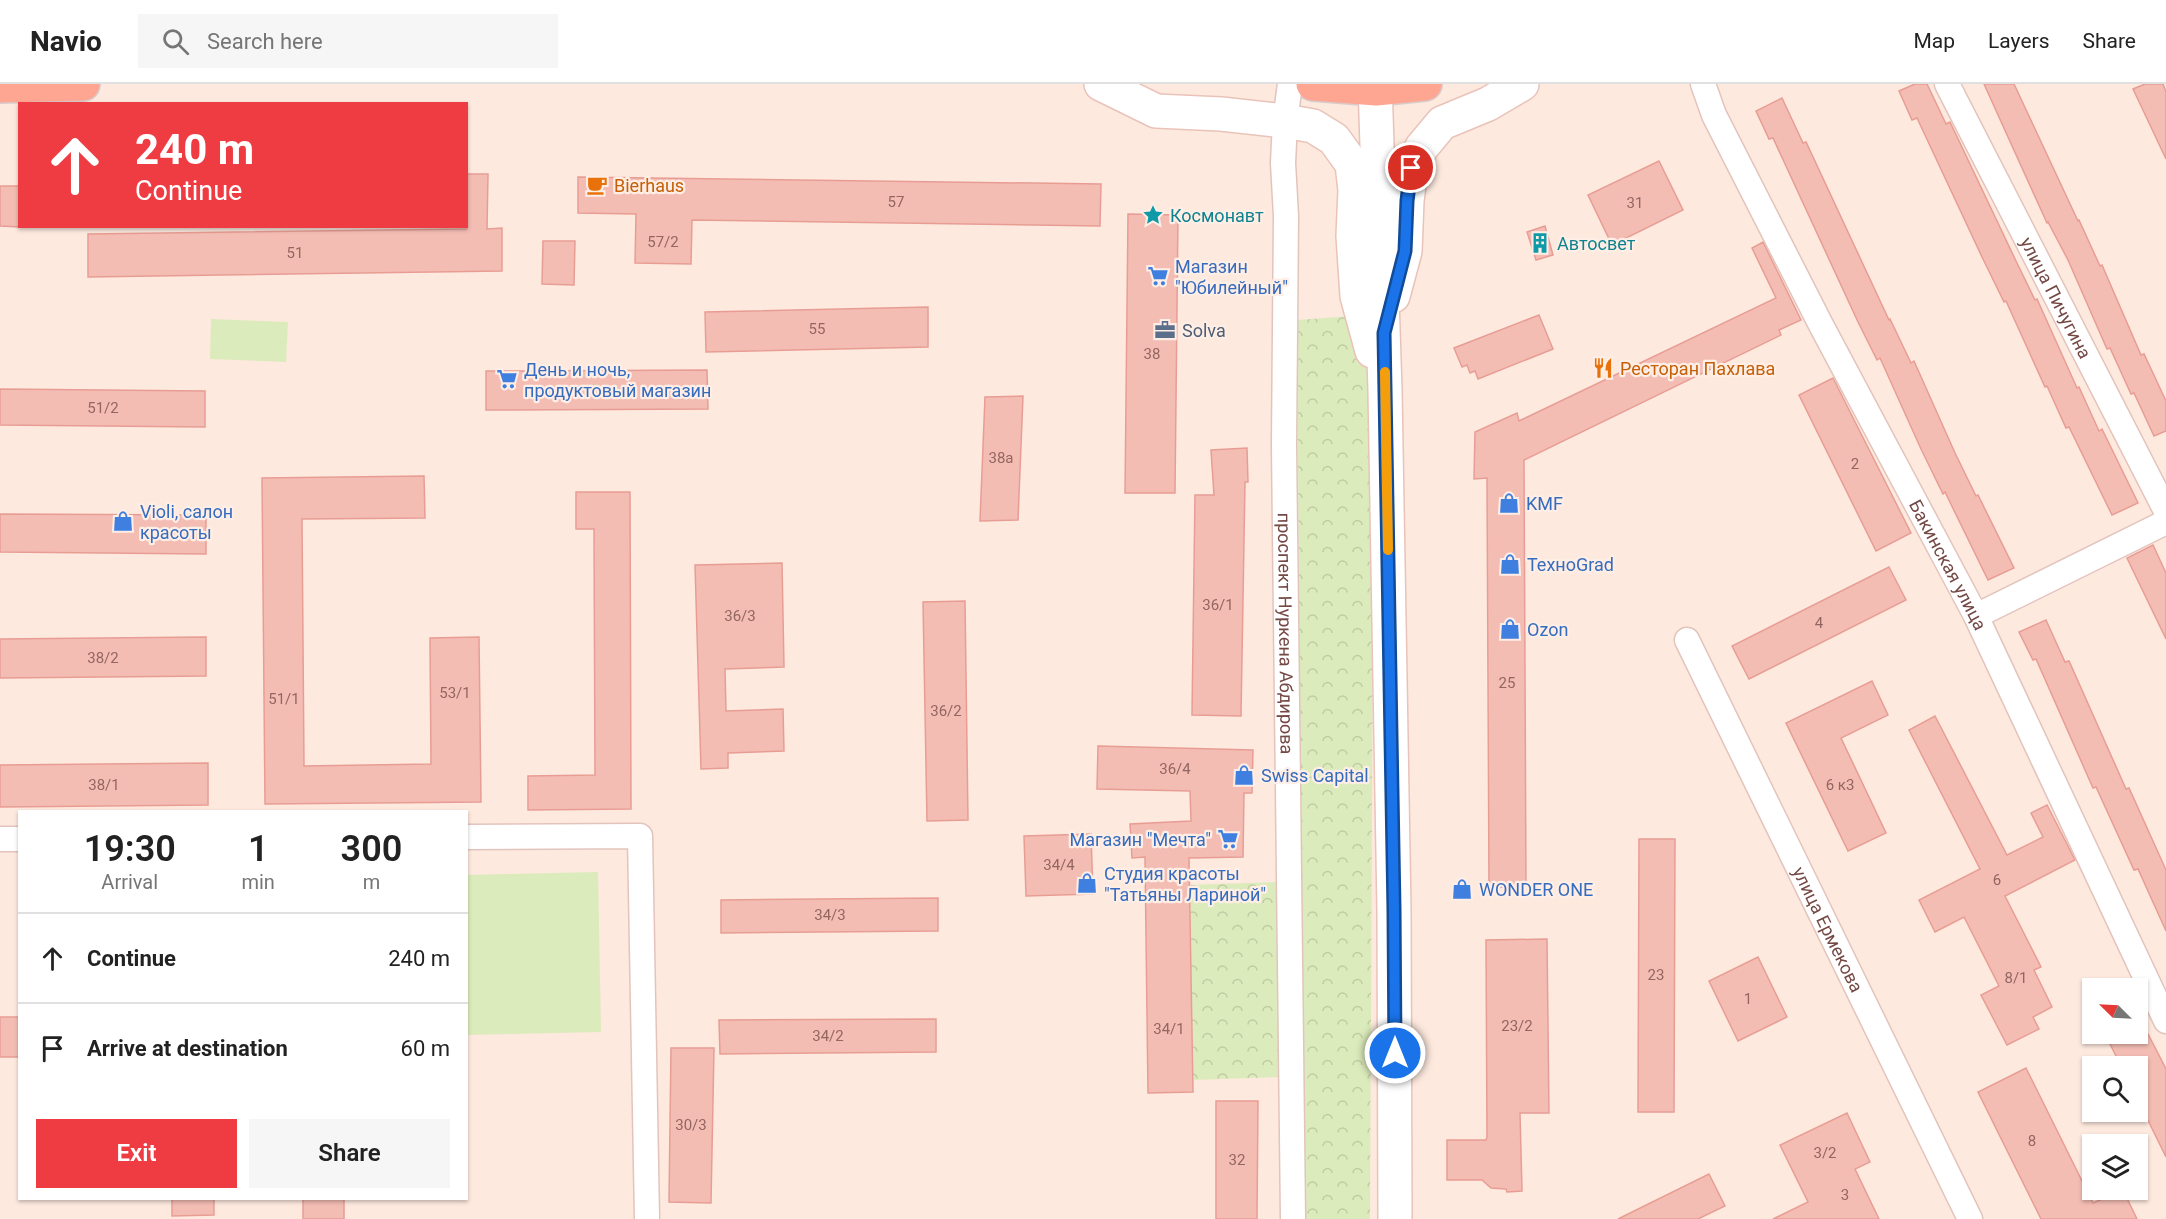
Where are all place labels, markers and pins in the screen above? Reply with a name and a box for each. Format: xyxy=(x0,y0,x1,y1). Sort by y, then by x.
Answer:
pin xyxy=(1385,142,1436,193)
cafe icon: Bierhaus xyxy=(585,173,609,197)
place label: Bierhaus xyxy=(614,175,684,196)
place icon: Космонавт xyxy=(1141,203,1165,227)
place label: Космонавт xyxy=(1170,205,1264,226)
building icon: Автосвет xyxy=(1528,231,1552,255)
place label: Автосвет xyxy=(1557,233,1636,254)
place label: Магазин "Юбилейный" xyxy=(1175,256,1288,298)
supermarket icon: Магазин "Юбилейный" xyxy=(1146,264,1170,288)
office icon: Solva xyxy=(1153,318,1177,342)
place label: Solva xyxy=(1182,320,1226,341)
restaurant icon: Ресторан Пахлава xyxy=(1591,356,1615,380)
place label: Ресторан Пахлава xyxy=(1620,358,1775,379)
place label: День и ночь, продуктовый магазин xyxy=(524,359,711,401)
supermarket icon: День и ночь, продуктовый магазин xyxy=(495,367,519,391)
shop icon: KMF xyxy=(1497,491,1521,515)
place label: KMF xyxy=(1526,493,1563,514)
place label: Violi, салон красоты xyxy=(140,501,233,543)
shop icon: Violi, салон красоты xyxy=(111,509,135,533)
shop icon: ТехноGrad xyxy=(1498,552,1522,576)
place label: ТехноGrad xyxy=(1527,554,1614,575)
shop icon: Ozon xyxy=(1498,617,1522,641)
place label: Ozon xyxy=(1527,619,1568,640)
shop icon: Swiss Capital xyxy=(1232,763,1256,787)
place label: Swiss Capital xyxy=(1261,765,1369,786)
supermarket icon: Магазин "Мечта" xyxy=(1216,827,1240,851)
place label: Магазин "Мечта" xyxy=(1069,829,1211,850)
place label: Студия красоты "Татьяны Лариной" xyxy=(1104,863,1266,905)
shop icon: Студия красоты "Татьяны Лариной" xyxy=(1075,871,1099,895)
shop icon: WONDER ONE xyxy=(1450,877,1474,901)
place label: WONDER ONE xyxy=(1479,879,1593,900)

